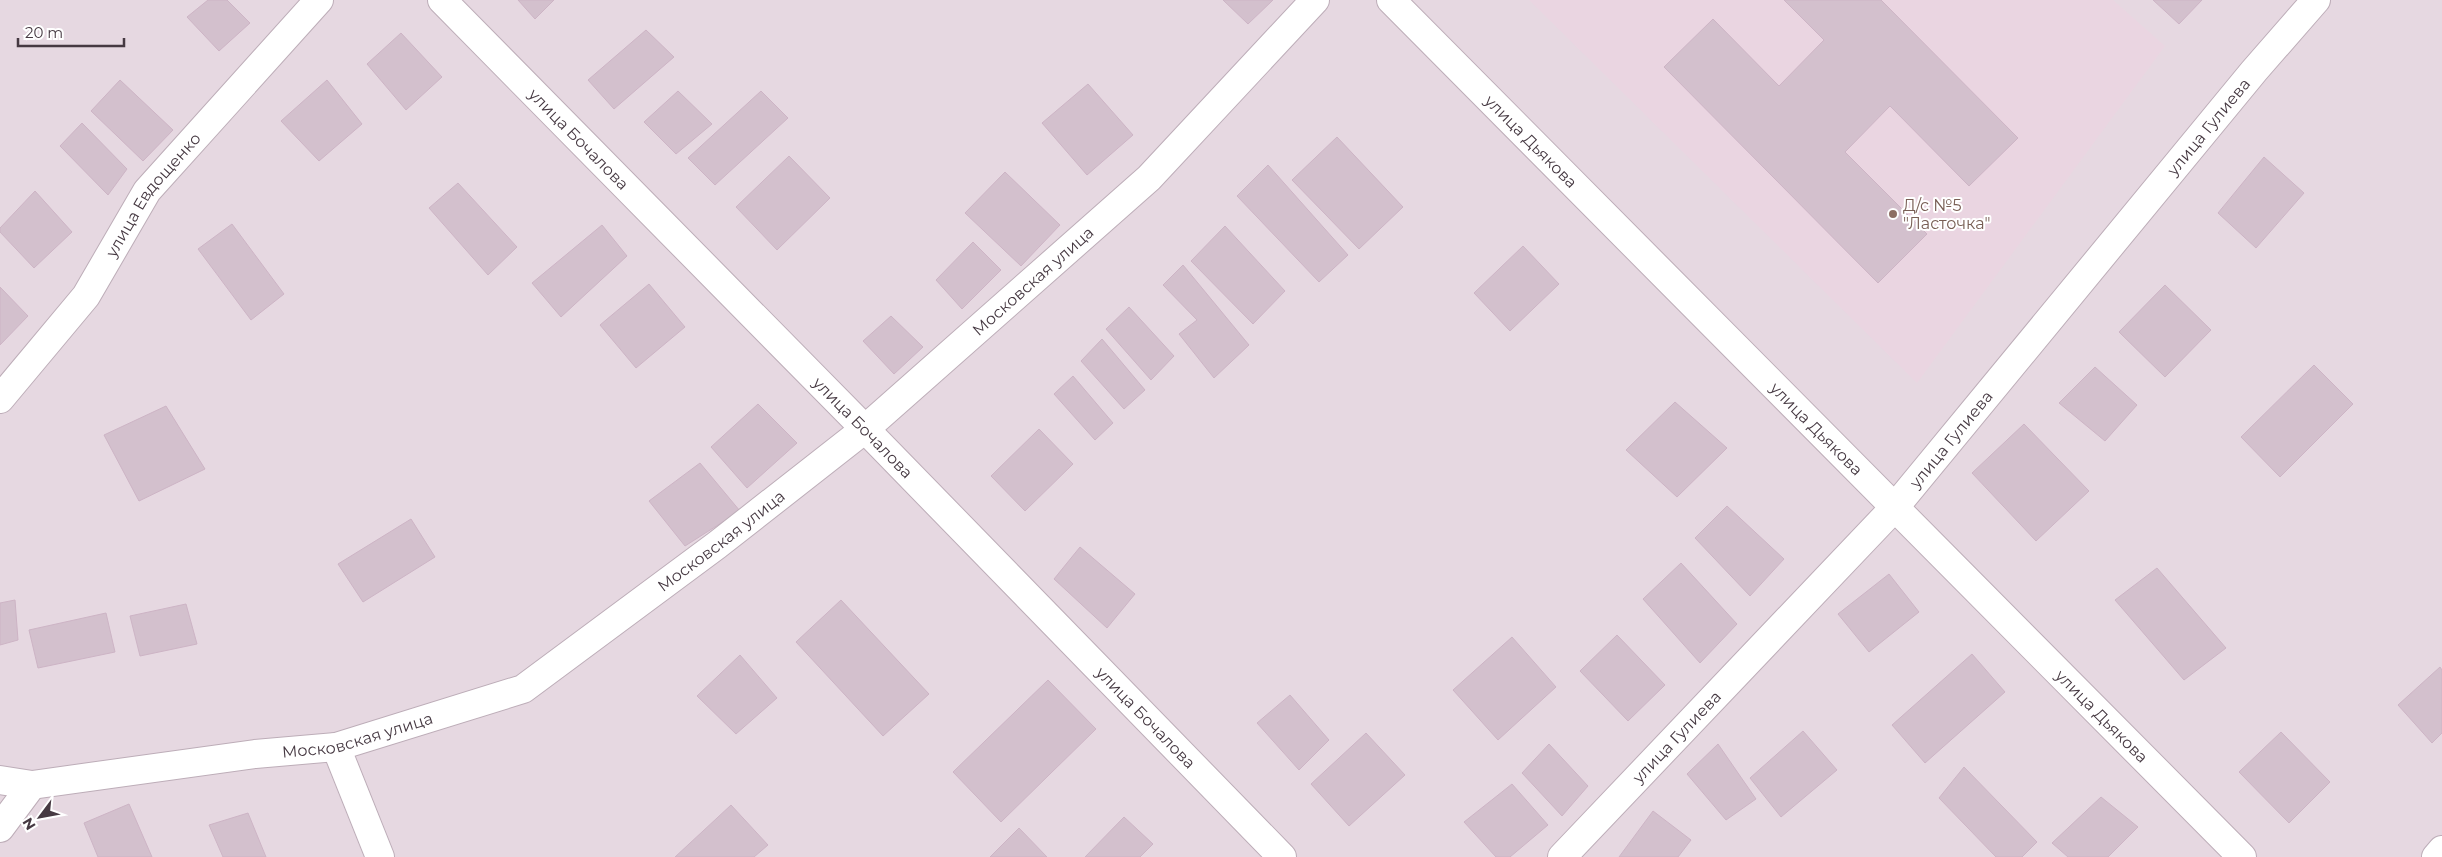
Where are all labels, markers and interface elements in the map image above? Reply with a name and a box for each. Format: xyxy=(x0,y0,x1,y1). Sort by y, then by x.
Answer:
scale bar xyxy=(18,15,124,47)
text: 20 m xyxy=(25,23,63,42)
street label: улица Гулиева xyxy=(2162,74,2254,180)
street label: улица Бочалова xyxy=(524,84,633,193)
street label: улица Дьякова xyxy=(1480,90,1581,192)
street label: улица Евдощенко xyxy=(101,129,204,261)
place label: Д/с №5 "Ласточка" xyxy=(1903,196,1990,233)
marker: Д/с №5 "Ласточка" xyxy=(1887,208,1899,220)
street label: Московская улица xyxy=(968,222,1097,339)
street label: улица Бочалова xyxy=(809,372,917,482)
street label: улица Дьякова xyxy=(1766,377,1867,479)
street label: улица Гулиева xyxy=(1905,387,1996,492)
street label: Московская улица xyxy=(654,486,788,595)
street label: улица Бочалова xyxy=(1092,662,1200,772)
street label: улица Дьякова xyxy=(2051,665,2152,766)
street label: улица Гулиева xyxy=(1627,687,1725,788)
street label: Московская улица xyxy=(281,708,435,761)
north arrow xyxy=(15,792,65,842)
text: N xyxy=(18,814,40,833)

